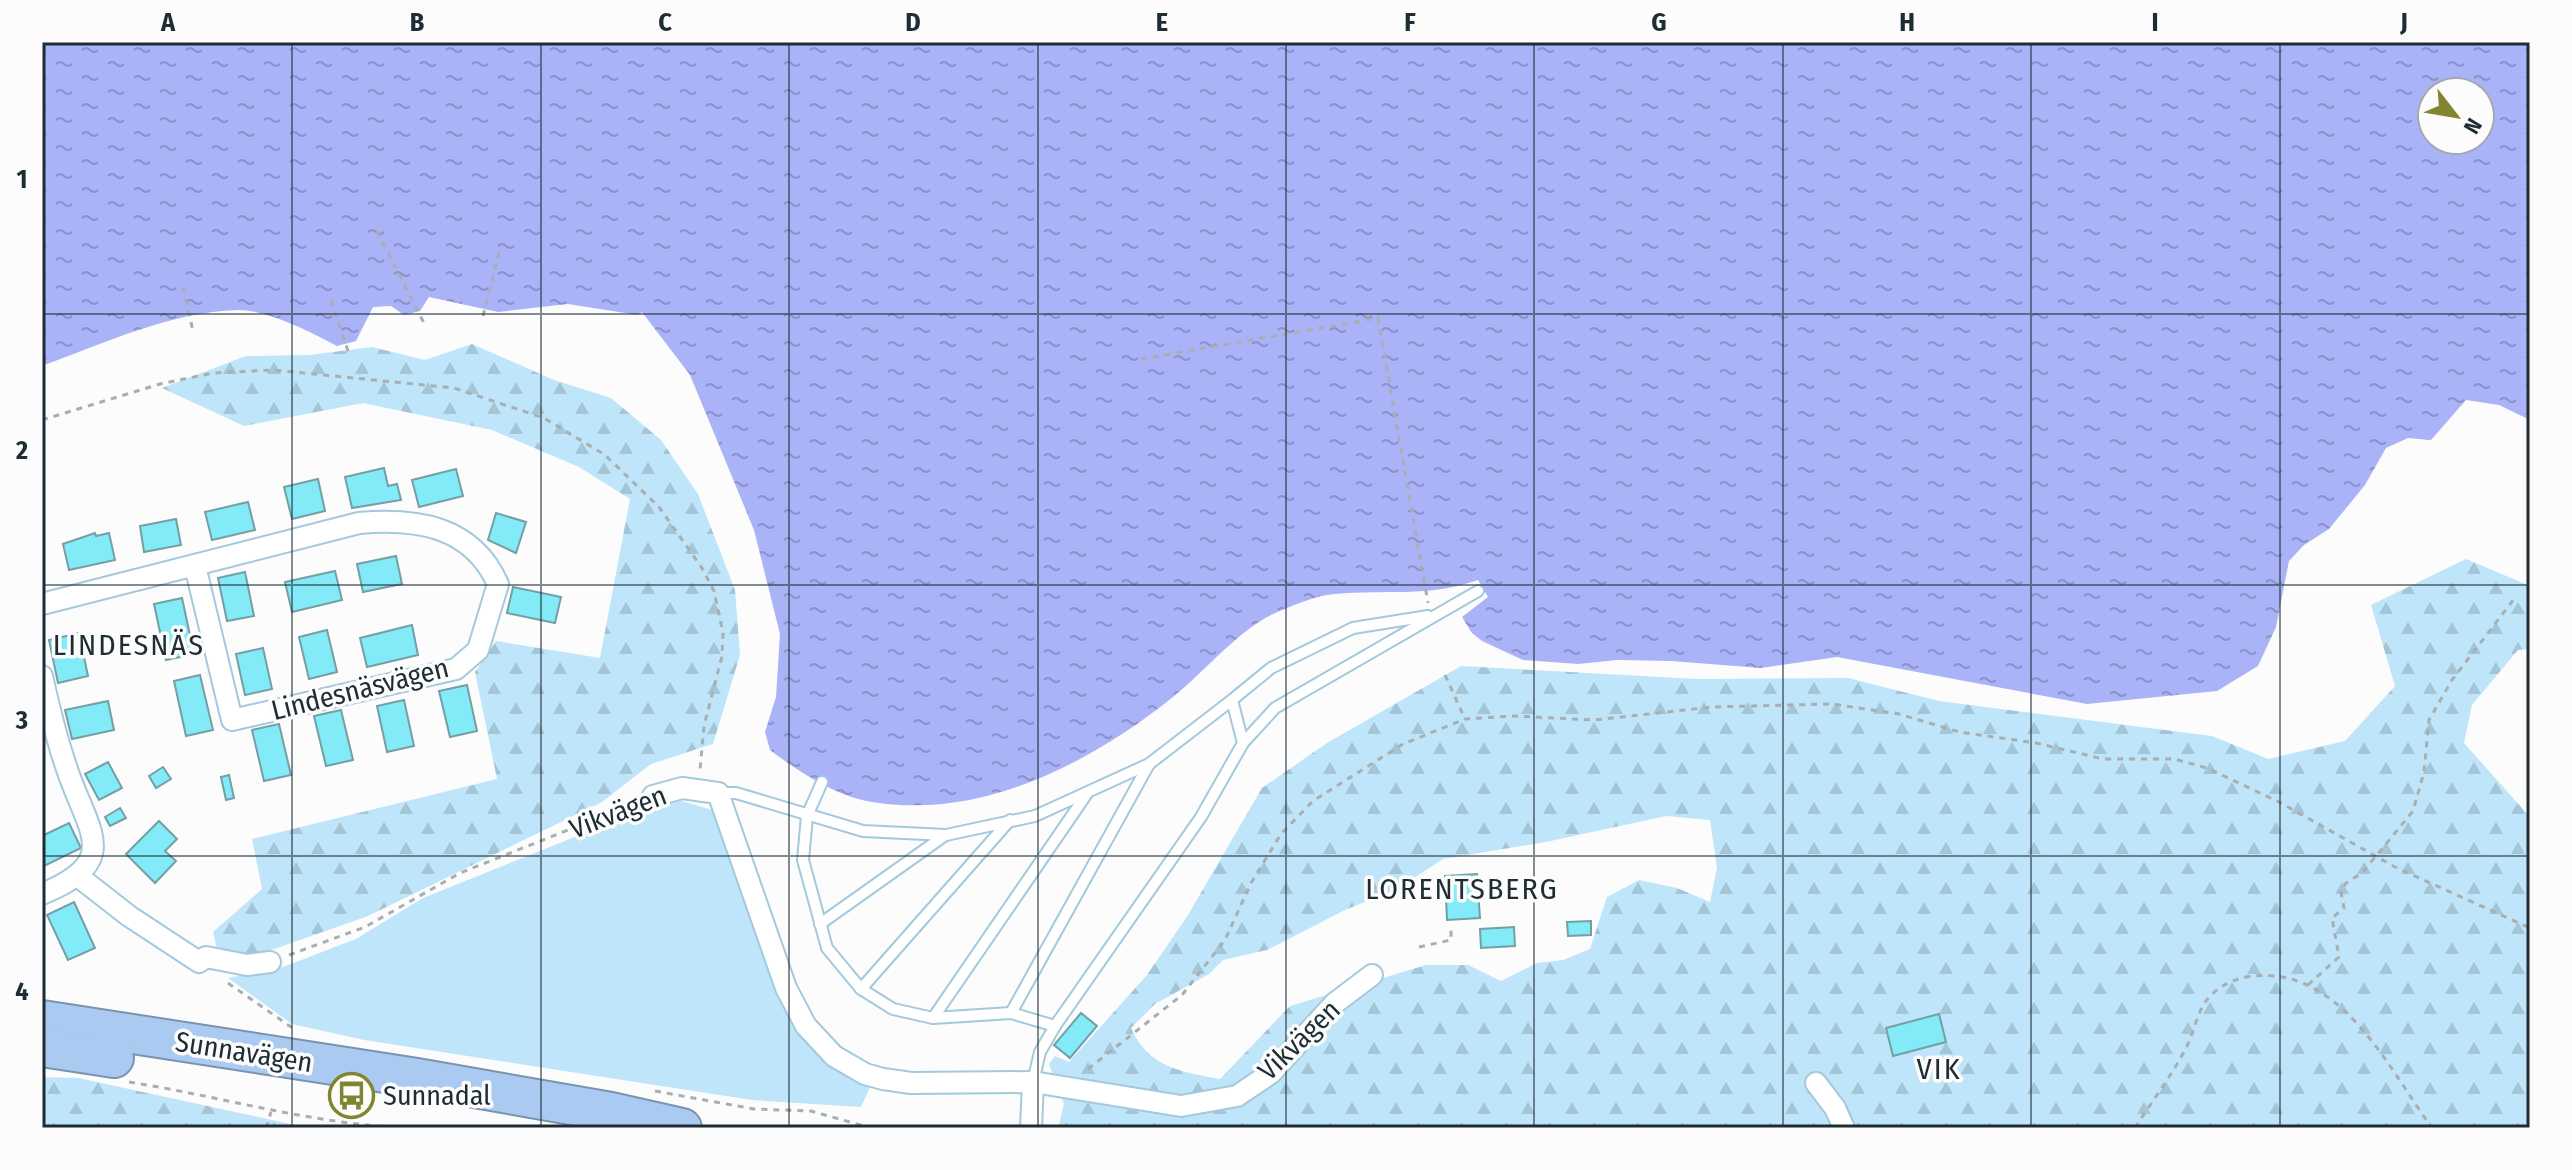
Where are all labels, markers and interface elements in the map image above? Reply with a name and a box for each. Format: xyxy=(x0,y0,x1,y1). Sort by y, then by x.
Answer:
text: A xyxy=(160,7,176,38)
text: B xyxy=(410,7,425,38)
text: C xyxy=(658,7,672,38)
text: D xyxy=(905,7,921,38)
text: E xyxy=(1156,7,1168,38)
text: F xyxy=(1404,7,1416,38)
text: G xyxy=(1651,7,1667,38)
text: H xyxy=(1899,7,1915,38)
text: I xyxy=(2152,7,2159,38)
text: J xyxy=(2399,7,2408,38)
north arrow xyxy=(2416,76,2496,156)
text: N xyxy=(2458,113,2488,139)
text: 1 xyxy=(17,164,28,195)
text: 2 xyxy=(15,435,28,466)
district label: LINDESNÄS xyxy=(53,627,205,663)
street label: Lindesnäsvägen xyxy=(268,651,452,727)
text: 3 xyxy=(15,705,28,736)
street label: Vikvägen xyxy=(565,778,671,846)
district label: LORENTSBERG xyxy=(1365,871,1559,907)
text: 4 xyxy=(15,976,29,1007)
street label: Vikvägen xyxy=(1251,993,1347,1087)
street label: Sunnavägen xyxy=(173,1025,315,1079)
district label: VIK xyxy=(1917,1051,1962,1087)
bus stop icon: Sunnadal xyxy=(328,1071,376,1119)
place label: Sunnadal xyxy=(383,1079,491,1112)

